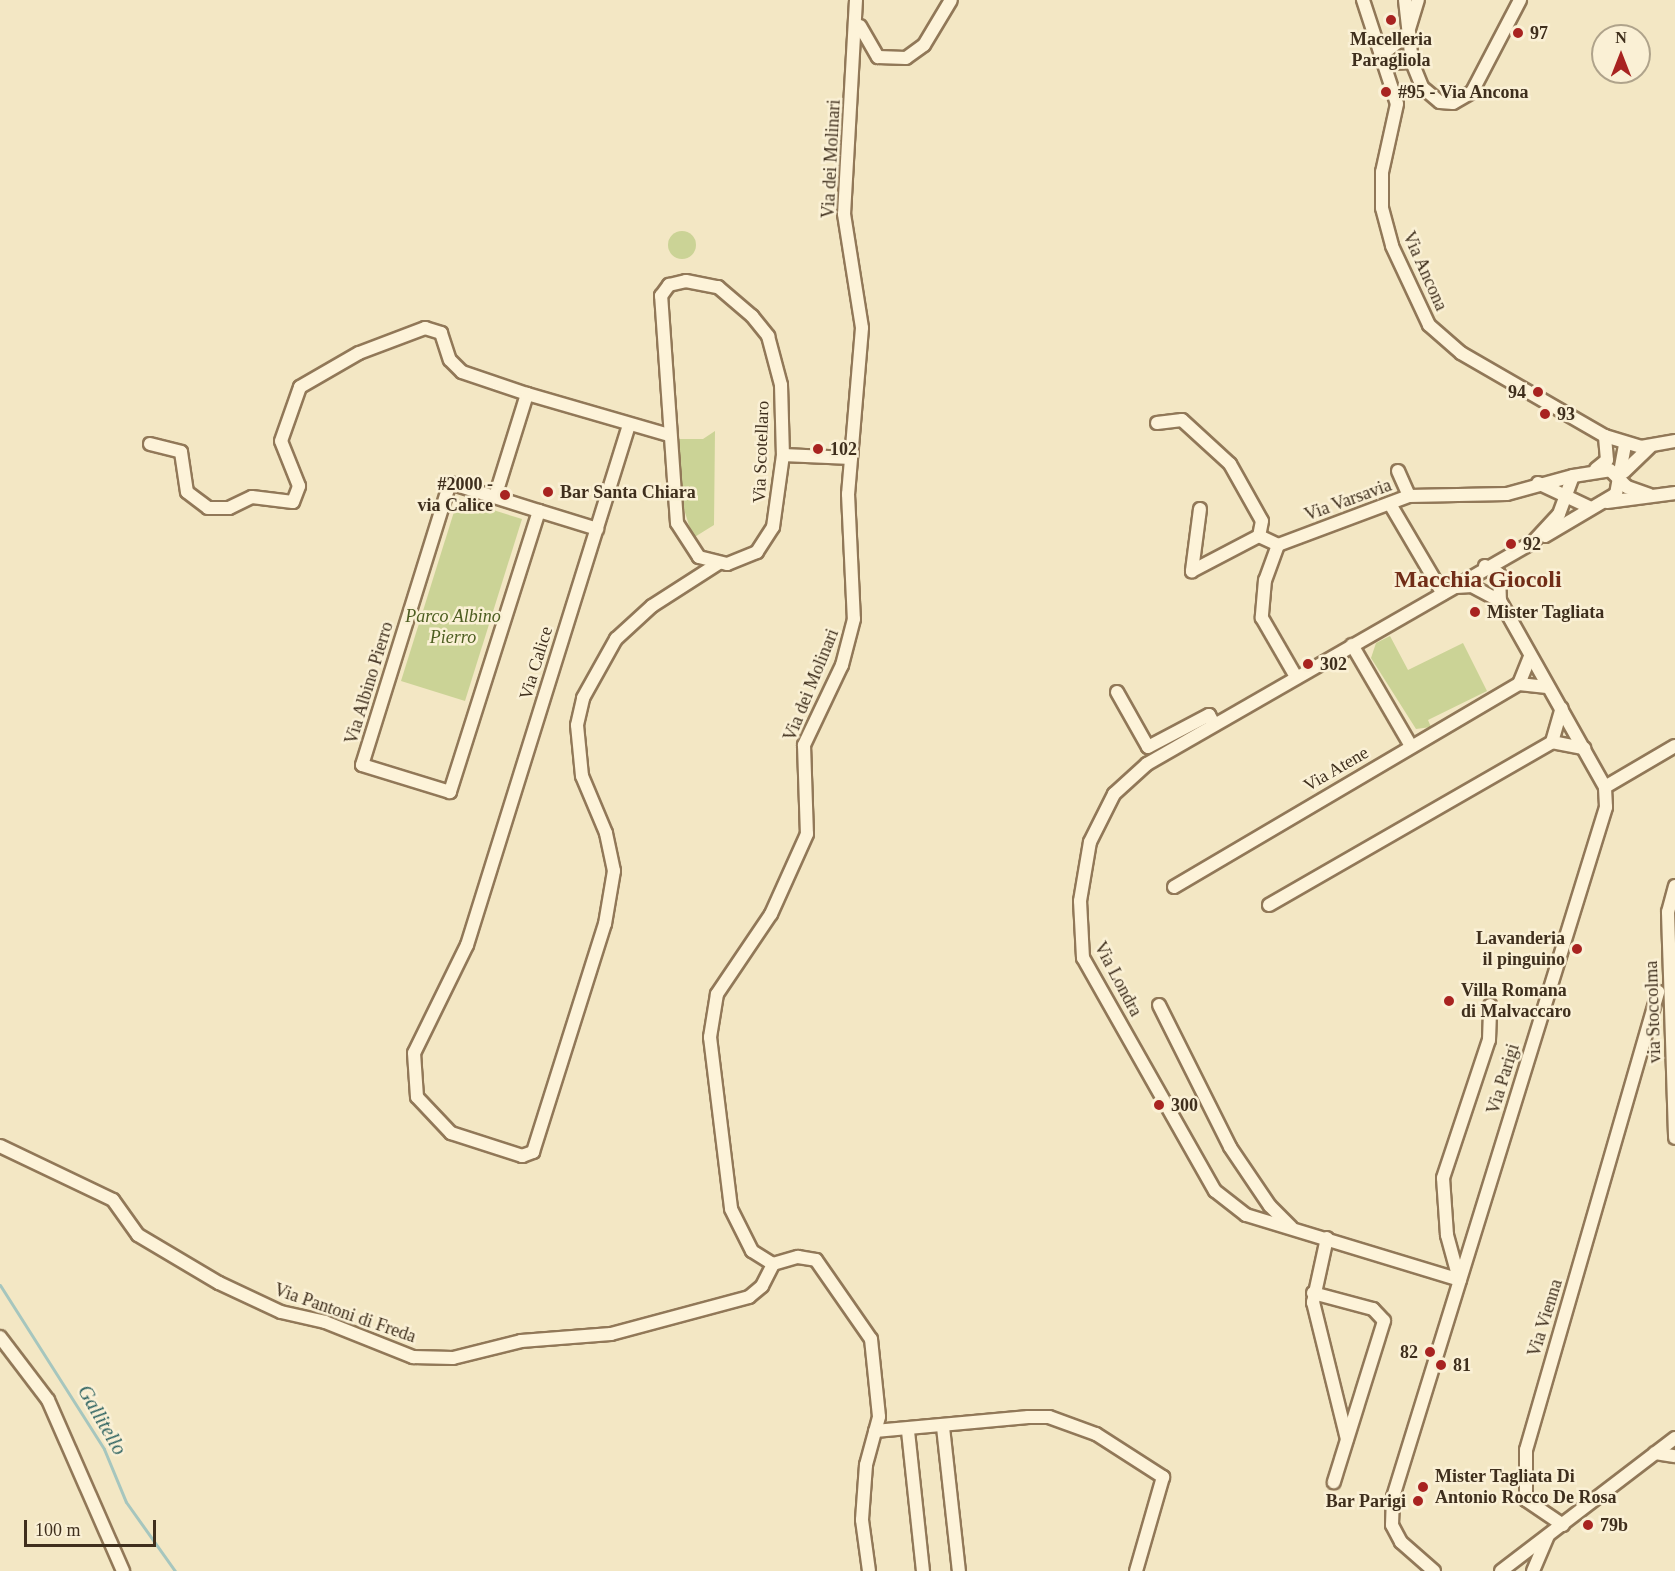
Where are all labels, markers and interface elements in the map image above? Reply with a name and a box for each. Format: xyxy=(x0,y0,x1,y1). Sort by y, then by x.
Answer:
marker: Macelleria Paragliola xyxy=(1384,13,1398,27)
place label: 97 xyxy=(1530,22,1548,44)
north arrow xyxy=(1591,24,1651,84)
marker: 97 xyxy=(1511,26,1525,40)
place label: Macelleria Paragliola xyxy=(1350,29,1432,72)
text: N xyxy=(1615,29,1627,46)
place label: #95 - Via Ancona xyxy=(1398,81,1530,103)
marker: #95 - Via Ancona xyxy=(1379,85,1393,99)
street label: Via dei Molinari xyxy=(817,99,845,219)
street label: Via Ancona xyxy=(1398,228,1452,314)
place label: 94 xyxy=(1508,381,1526,403)
marker: 94 xyxy=(1531,385,1545,399)
street label: Via Scotellaro xyxy=(748,400,774,504)
place label: 93 xyxy=(1557,403,1575,425)
marker: 93 xyxy=(1538,407,1552,421)
place label: 102 xyxy=(830,438,857,460)
marker: 102 xyxy=(811,442,825,456)
place label: #2000 - via Calice xyxy=(418,474,493,516)
street label: Via Varsavia xyxy=(1301,474,1395,526)
place label: Bar Santa Chiara xyxy=(560,481,696,503)
marker: Bar Santa Chiara xyxy=(541,485,555,499)
marker: #2000 - via Calice xyxy=(498,488,512,502)
place label: 92 xyxy=(1523,533,1541,555)
marker: 92 xyxy=(1504,537,1518,551)
district label: Macchia Giocoli xyxy=(1394,566,1562,594)
place label: Mister Tagliata xyxy=(1487,601,1605,623)
marker: Mister Tagliata xyxy=(1468,605,1482,619)
park label: Parco Albino Pierro xyxy=(405,606,501,648)
street label: Via Albino Pierro xyxy=(340,619,398,747)
street label: Via Calice xyxy=(515,624,557,702)
street label: Via dei Molinari xyxy=(779,626,843,744)
place label: 302 xyxy=(1320,653,1347,675)
marker: 302 xyxy=(1301,657,1315,671)
street label: Via Atene xyxy=(1299,742,1373,796)
place label: Lavanderia il pinguino xyxy=(1476,928,1565,970)
street label: Via Londra xyxy=(1089,938,1147,1020)
marker: Lavanderia il pinguino xyxy=(1570,942,1584,956)
street label: via Stoccolma xyxy=(1640,960,1666,1064)
place label: Villa Romana di Malvaccaro xyxy=(1461,980,1571,1022)
marker: Villa Romana di Malvaccaro xyxy=(1442,994,1456,1008)
street label: Via Parigi xyxy=(1482,1041,1524,1117)
place label: 300 xyxy=(1171,1094,1198,1116)
marker: 300 xyxy=(1152,1098,1166,1112)
street label: Via Vienna xyxy=(1523,1276,1567,1360)
street label: Via Pantoni di Freda xyxy=(271,1279,419,1347)
place label: 82 xyxy=(1400,1341,1418,1363)
marker: 82 xyxy=(1423,1345,1437,1359)
place label: 81 xyxy=(1453,1354,1471,1376)
marker: 81 xyxy=(1434,1358,1448,1372)
water label: Gallitello xyxy=(72,1381,132,1459)
place label: Mister Tagliata Di Antonio Rocco De Rosa xyxy=(1435,1466,1616,1508)
marker: Mister Tagliata Di Antonio Rocco De Rosa xyxy=(1416,1480,1430,1494)
place label: Bar Parigi xyxy=(1326,1490,1406,1512)
marker: Bar Parigi xyxy=(1411,1494,1425,1508)
scale bar xyxy=(27,1508,159,1546)
place label: 79b xyxy=(1600,1514,1628,1536)
marker: 79b xyxy=(1581,1518,1595,1532)
text: 100 m xyxy=(35,1520,81,1540)

